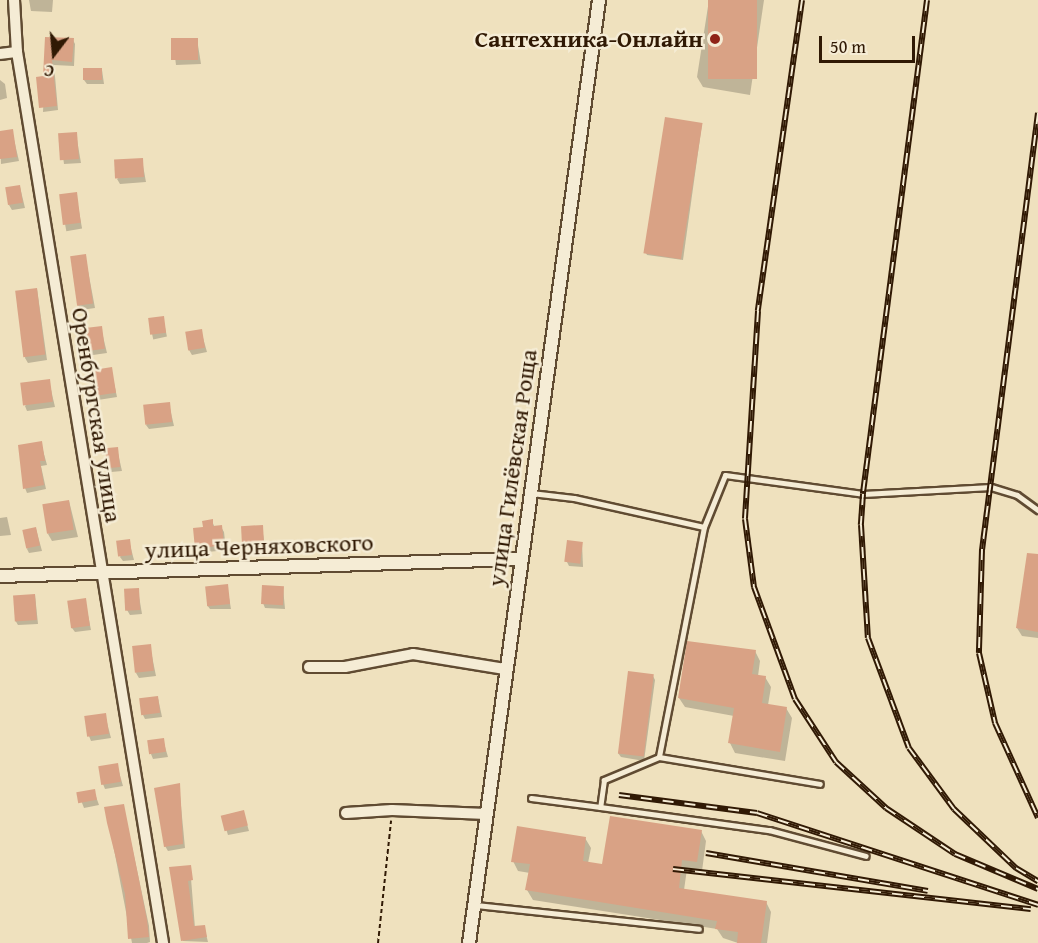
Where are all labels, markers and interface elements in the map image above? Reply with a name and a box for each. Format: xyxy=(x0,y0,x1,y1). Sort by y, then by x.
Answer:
north arrow xyxy=(24,24,84,84)
scale bar xyxy=(822,24,918,62)
place label: Сантехника-Онлайн xyxy=(475,25,703,53)
marker: Сантехника-Онлайн xyxy=(708,32,722,46)
text: 50 m xyxy=(830,33,866,60)
text: С xyxy=(41,59,57,84)
street label: Оренбургская улица xyxy=(66,306,128,524)
street label: улица Гилёвская Роща xyxy=(481,348,543,588)
street label: улица Черняховского xyxy=(144,528,374,564)

